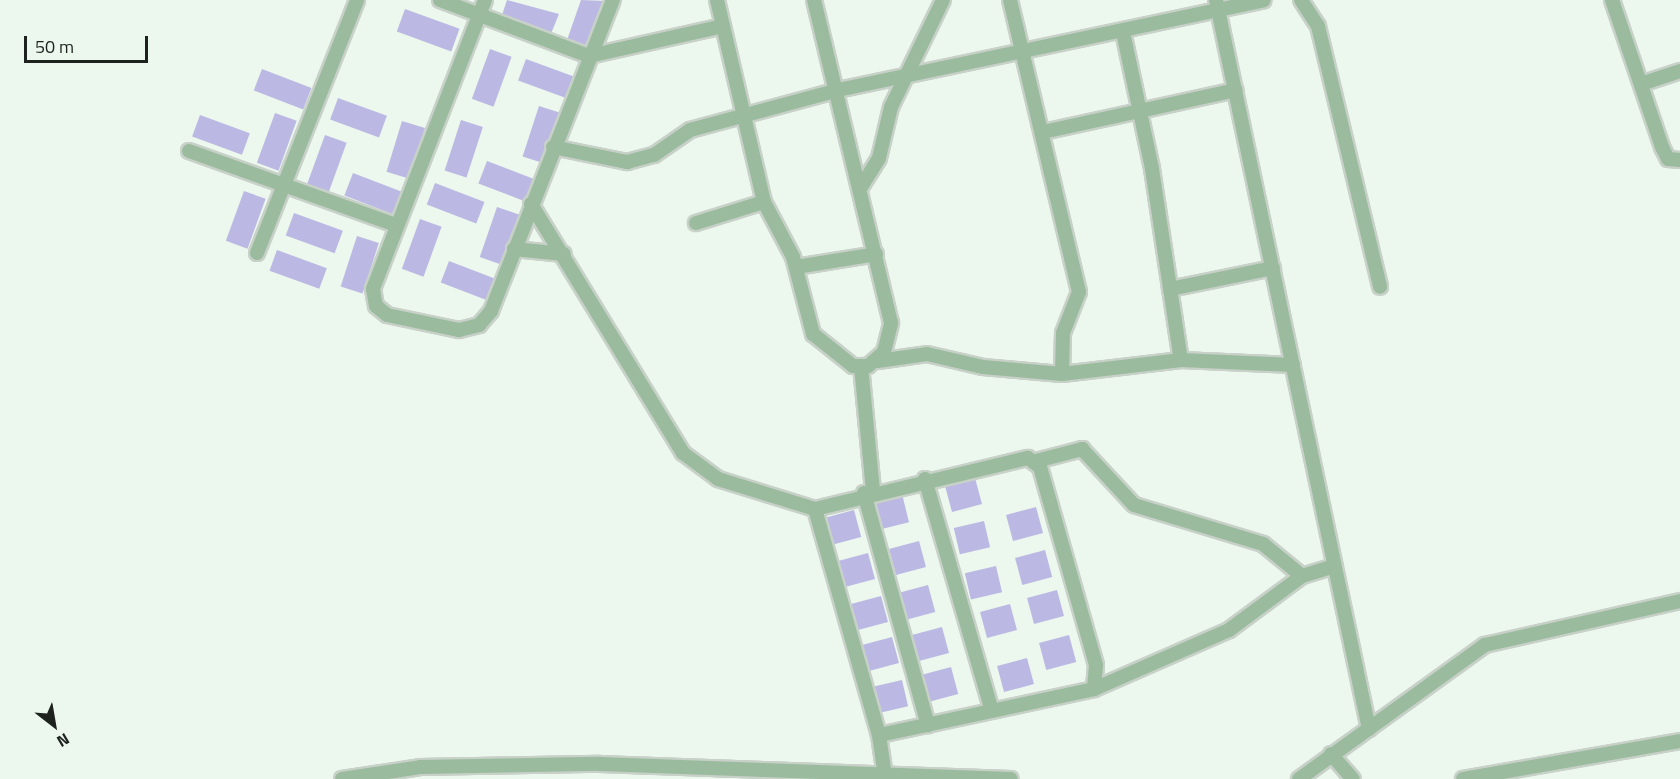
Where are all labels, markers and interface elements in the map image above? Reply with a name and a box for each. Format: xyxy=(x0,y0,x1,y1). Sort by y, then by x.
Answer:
scale bar xyxy=(27,24,152,62)
text: 50 m xyxy=(35,33,74,60)
north arrow xyxy=(24,695,84,755)
text: N xyxy=(52,727,74,754)

